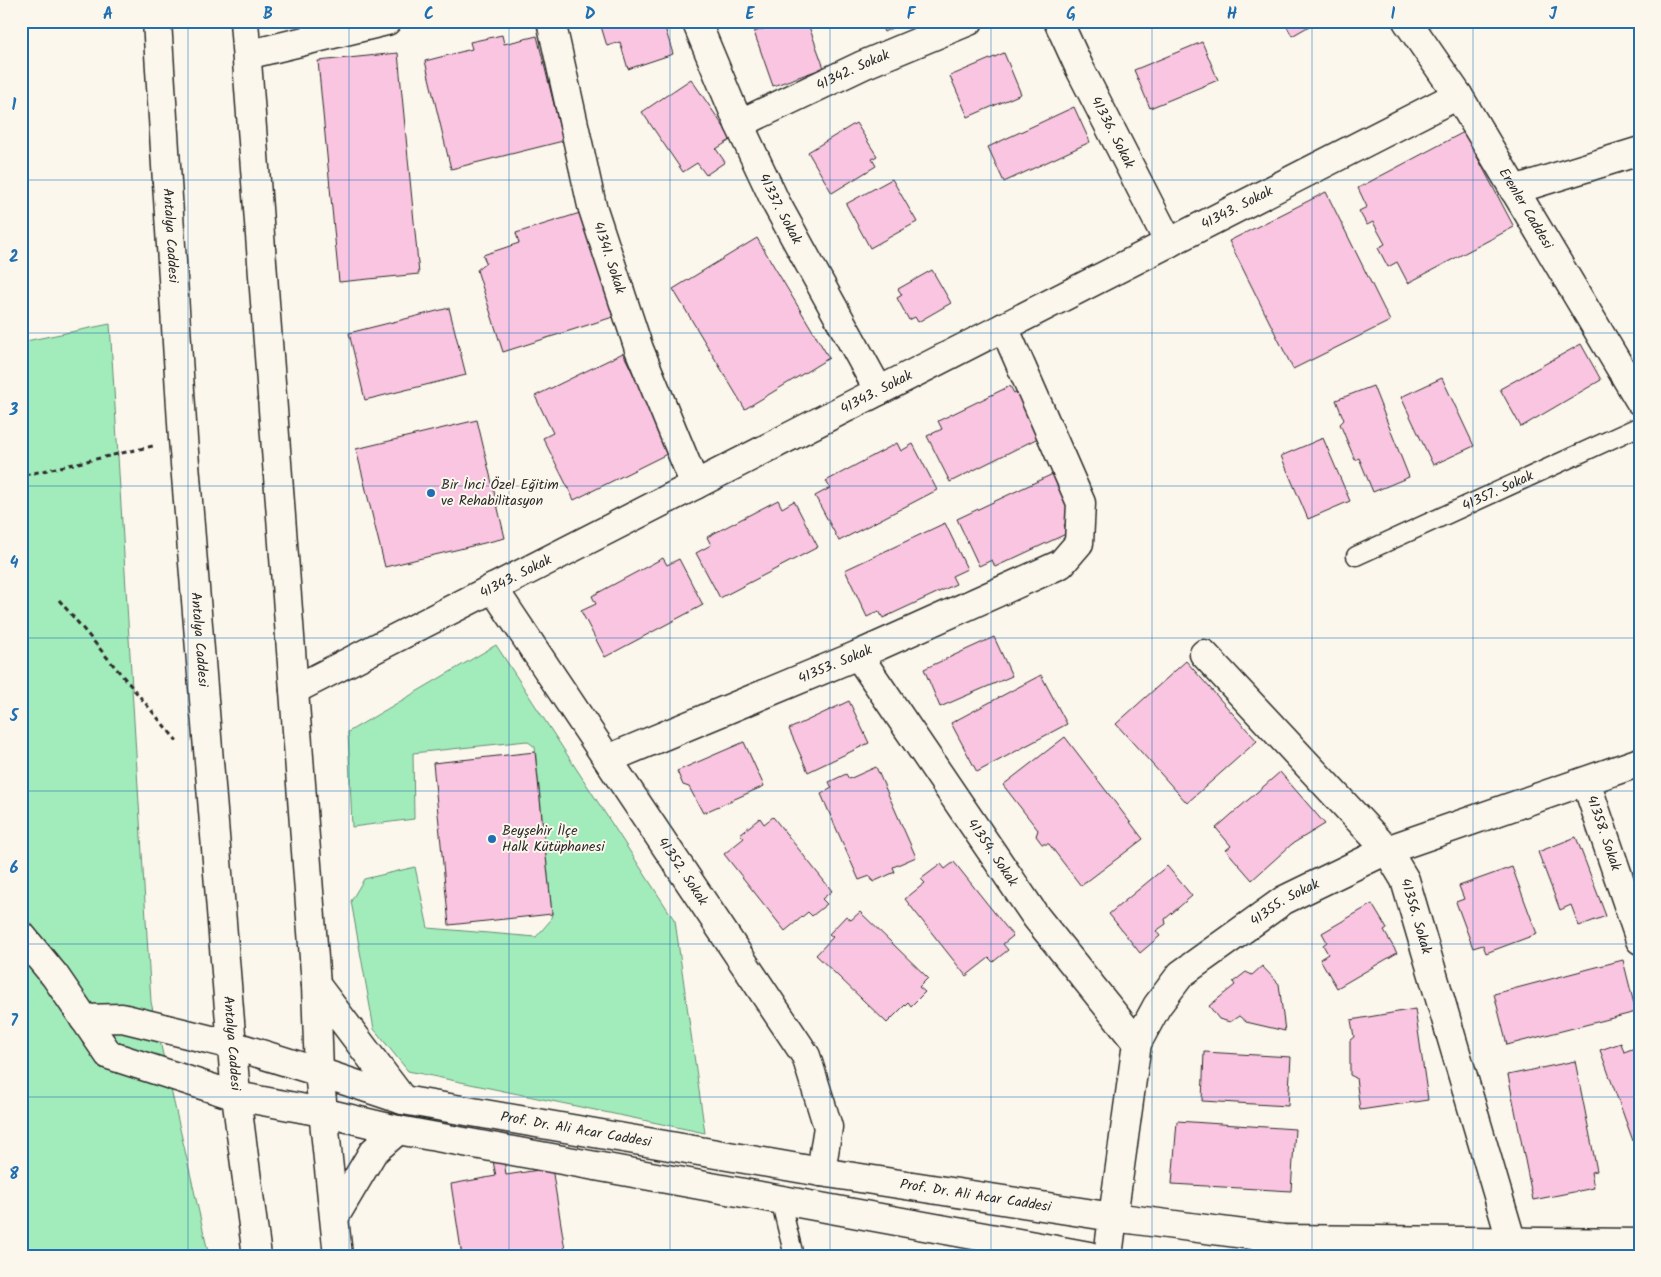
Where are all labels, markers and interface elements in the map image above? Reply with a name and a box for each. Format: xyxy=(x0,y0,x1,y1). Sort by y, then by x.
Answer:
text: A xyxy=(103,2,113,27)
text: B xyxy=(263,2,273,27)
text: C xyxy=(424,2,434,27)
text: D xyxy=(585,2,596,27)
text: E xyxy=(746,2,756,27)
text: F xyxy=(907,2,917,27)
text: G xyxy=(1066,2,1076,27)
text: H xyxy=(1227,2,1237,27)
text: I xyxy=(1391,2,1396,27)
text: J xyxy=(1549,2,1558,27)
street label: 41342. Sokak xyxy=(813,44,893,97)
street label: 41336. Sokak xyxy=(1085,92,1140,173)
text: 1 xyxy=(12,93,17,118)
street label: Erenler Caddesi xyxy=(1493,164,1559,254)
street label: 41337. Sokak xyxy=(753,170,808,249)
street label: 41343. Sokak xyxy=(1197,180,1277,236)
street label: Antalya Caddesi xyxy=(156,188,184,284)
street label: 41341. Sokak xyxy=(587,219,631,297)
text: 2 xyxy=(9,245,19,270)
street label: 41343. Sokak xyxy=(836,365,917,420)
text: 3 xyxy=(9,398,19,423)
street label: 41357. Sokak xyxy=(1458,465,1538,517)
place label: Bir İnci Özel Eğitim ve Rehabilitasyon xyxy=(441,474,559,512)
marker: Bir İnci Özel Eğitim ve Rehabilitasyon xyxy=(425,487,437,499)
street label: 41343. Sokak xyxy=(476,549,556,604)
text: 4 xyxy=(10,551,19,576)
street label: Antalya Caddesi xyxy=(184,591,214,688)
street label: 41353. Sokak xyxy=(795,639,876,690)
text: 5 xyxy=(9,704,20,729)
street label: 41358. Sokak xyxy=(1580,792,1627,874)
street label: 41354. Sokak xyxy=(961,814,1024,891)
place label: Beyşehir İlçe Halk Kütüphanesi xyxy=(502,820,605,858)
marker: Beyşehir İlçe Halk Kütüphanesi xyxy=(486,833,498,845)
street label: 41352. Sokak xyxy=(652,833,714,910)
text: 6 xyxy=(10,856,19,881)
street label: 41355. Sokak xyxy=(1246,873,1324,932)
street label: 41356. Sokak xyxy=(1394,876,1437,957)
street label: Antalya Caddesi xyxy=(217,995,247,1092)
text: 7 xyxy=(10,1009,18,1034)
street label: Prof. Dr. Ali Acar Caddesi xyxy=(499,1106,654,1154)
text: 8 xyxy=(9,1162,19,1187)
street label: Prof. Dr. Ali Acar Caddesi xyxy=(898,1173,1053,1218)

